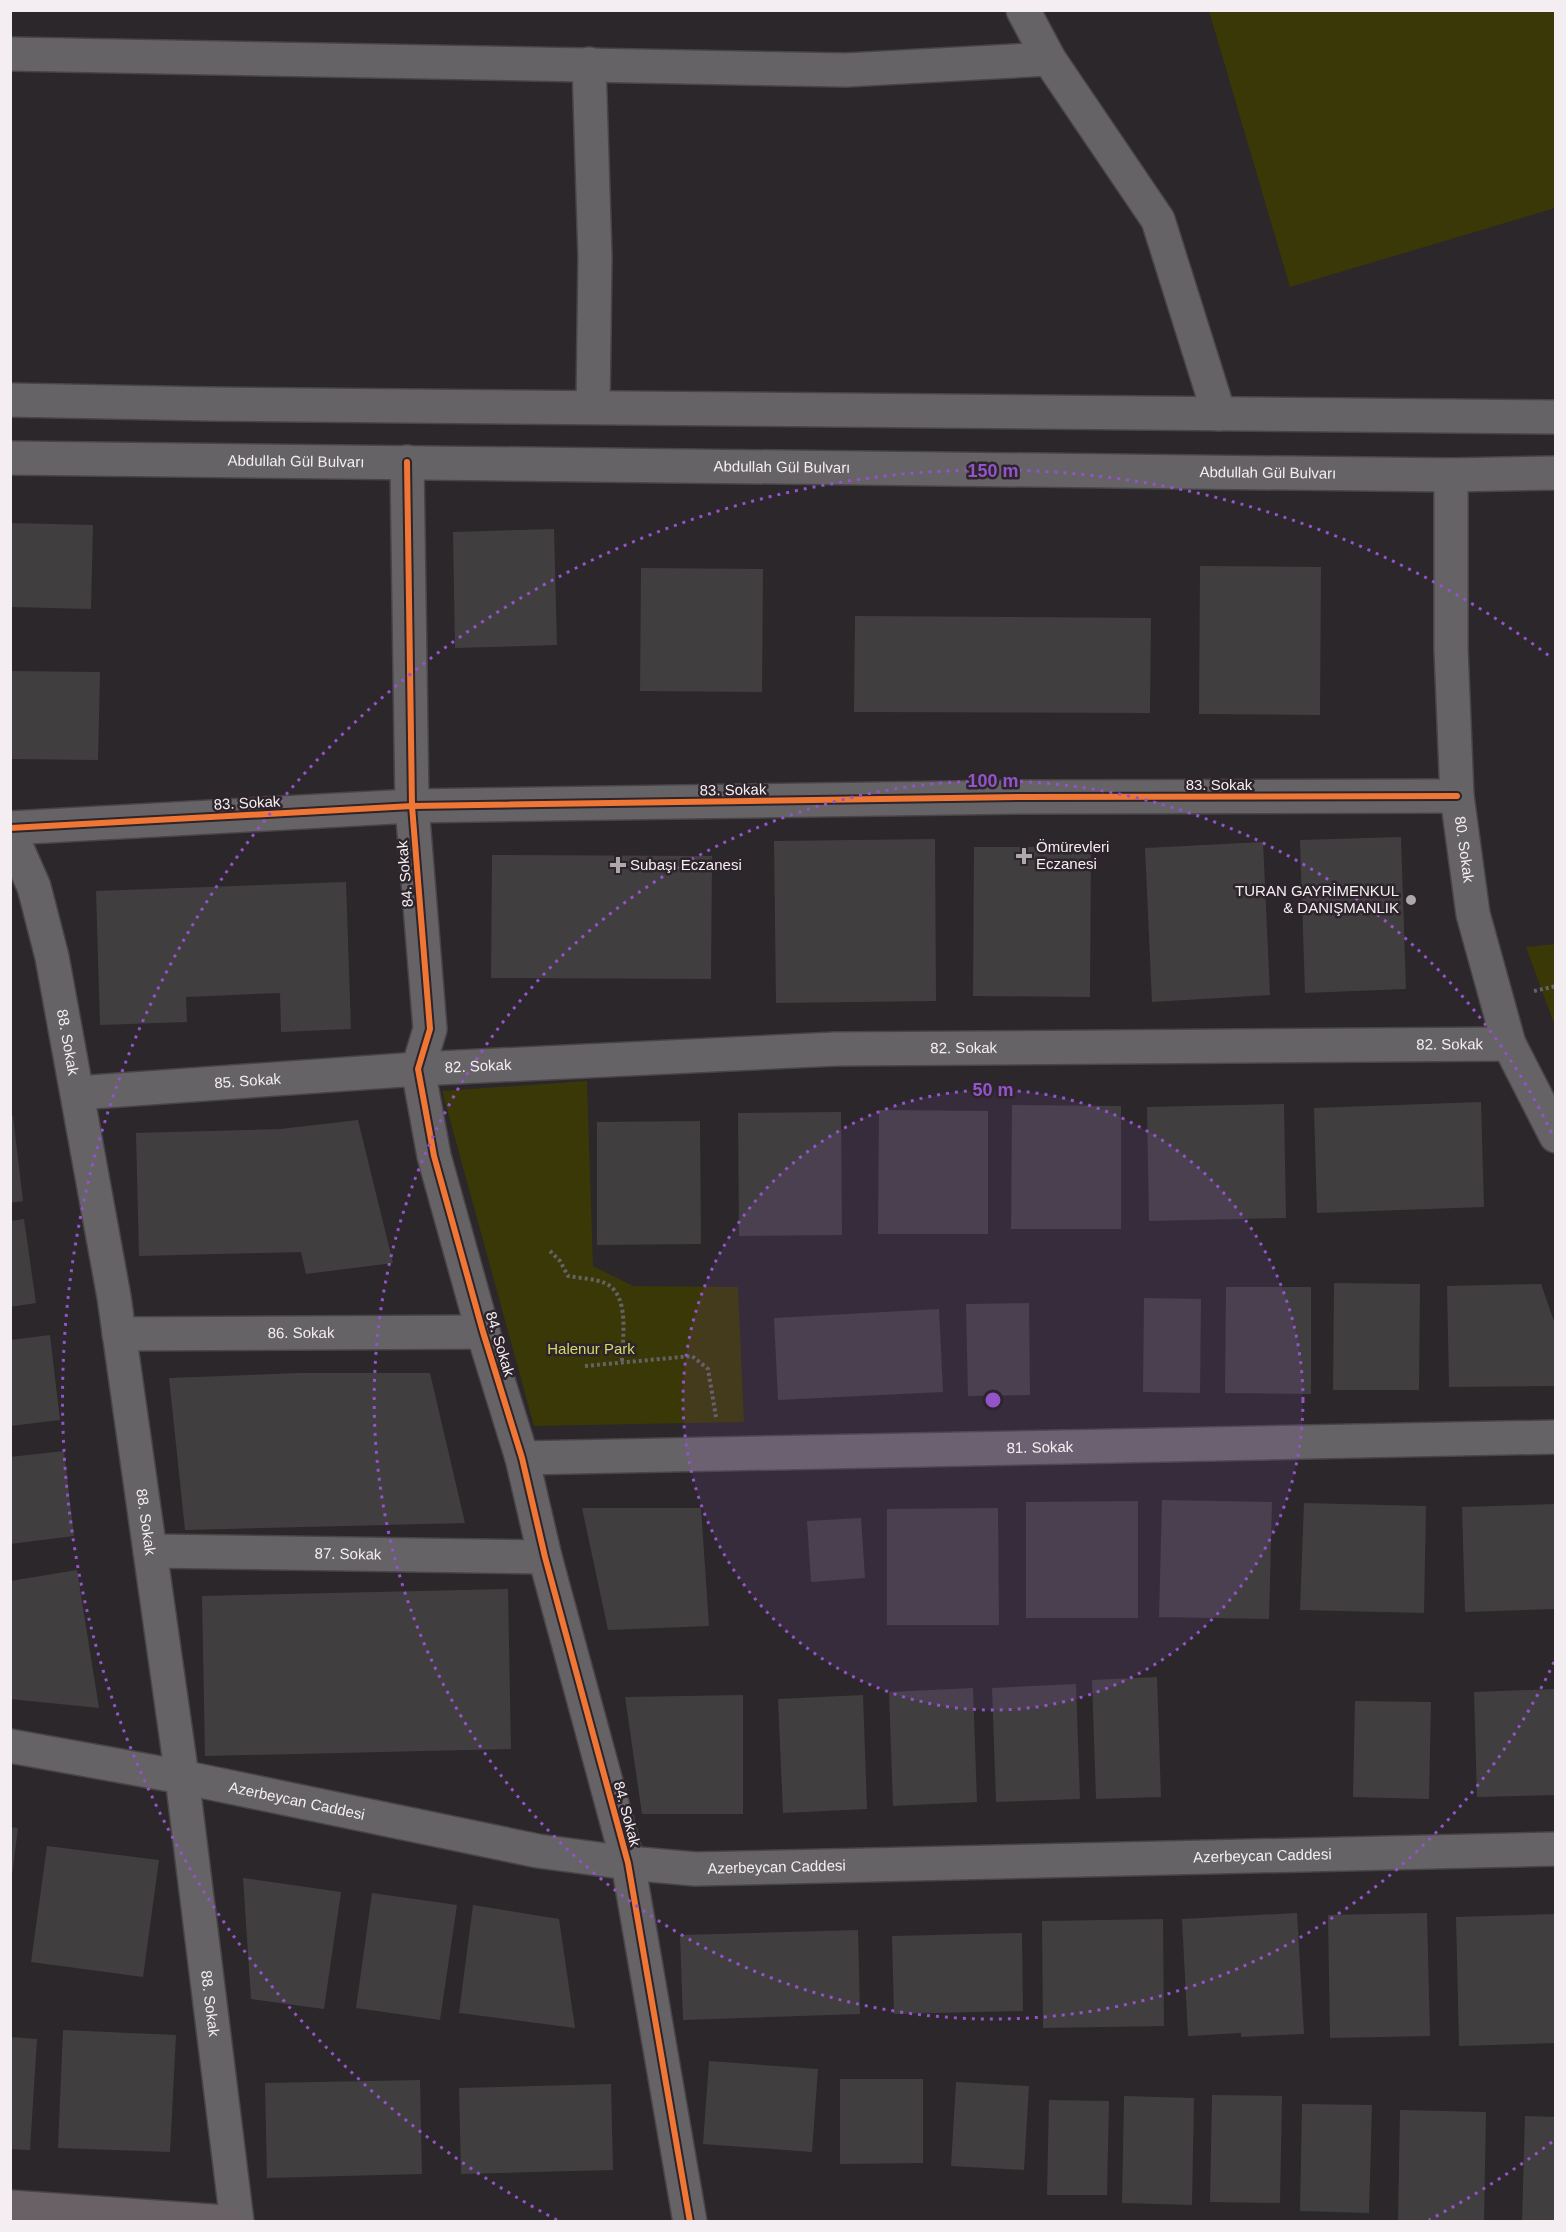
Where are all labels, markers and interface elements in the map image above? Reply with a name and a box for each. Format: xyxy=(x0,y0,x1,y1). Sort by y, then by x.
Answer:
street label: Abdullah Gül Bulvarı xyxy=(227,452,365,470)
street label: Abdullah Gül Bulvarı xyxy=(713,457,850,476)
text: 150 m xyxy=(967,461,1019,481)
street label: Abdullah Gül Bulvarı xyxy=(1199,463,1336,482)
text: 100 m xyxy=(967,771,1019,791)
street label: 83. Sokak xyxy=(1186,776,1253,793)
street label: 83. Sokak xyxy=(699,780,767,799)
street label: 83. Sokak xyxy=(213,792,281,813)
street label: 80. Sokak xyxy=(1452,815,1478,884)
place label: Ömürevleri Eczanesi xyxy=(1036,838,1109,872)
street label: 84. Sokak xyxy=(393,840,416,908)
marker: Ömürevleri Eczanesi xyxy=(1017,849,1031,863)
place label: Subaşı Eczanesi xyxy=(630,856,742,873)
marker: Subaşı Eczanesi xyxy=(611,858,625,872)
place label: TURAN GAYRİMENKUL & DANIŞMANLIK xyxy=(1235,882,1399,916)
marker: TURAN GAYRİMENKUL & DANIŞMANLIK xyxy=(1404,893,1418,907)
street label: 88. Sokak xyxy=(54,1008,82,1077)
street label: 82. Sokak xyxy=(1416,1035,1484,1053)
street label: 82. Sokak xyxy=(930,1039,998,1056)
street label: 82. Sokak xyxy=(444,1056,512,1076)
street label: 85. Sokak xyxy=(214,1070,282,1091)
text: 50 m xyxy=(972,1080,1014,1100)
street label: 84. Sokak xyxy=(483,1309,519,1379)
street label: 86. Sokak xyxy=(268,1324,335,1341)
park label: Halenur Park xyxy=(547,1340,635,1357)
centre of rings xyxy=(983,1390,1003,1410)
street label: 81. Sokak xyxy=(1006,1438,1074,1456)
street label: 88. Sokak xyxy=(133,1488,160,1557)
street label: 87. Sokak xyxy=(314,1545,382,1563)
street label: Azerbeycan Caddesi xyxy=(227,1778,366,1823)
street label: 84. Sokak xyxy=(611,1779,644,1849)
street label: Azerbeycan Caddesi xyxy=(1193,1845,1332,1865)
street label: Azerbeycan Caddesi xyxy=(707,1857,846,1877)
street label: 88. Sokak xyxy=(198,1969,223,2038)

